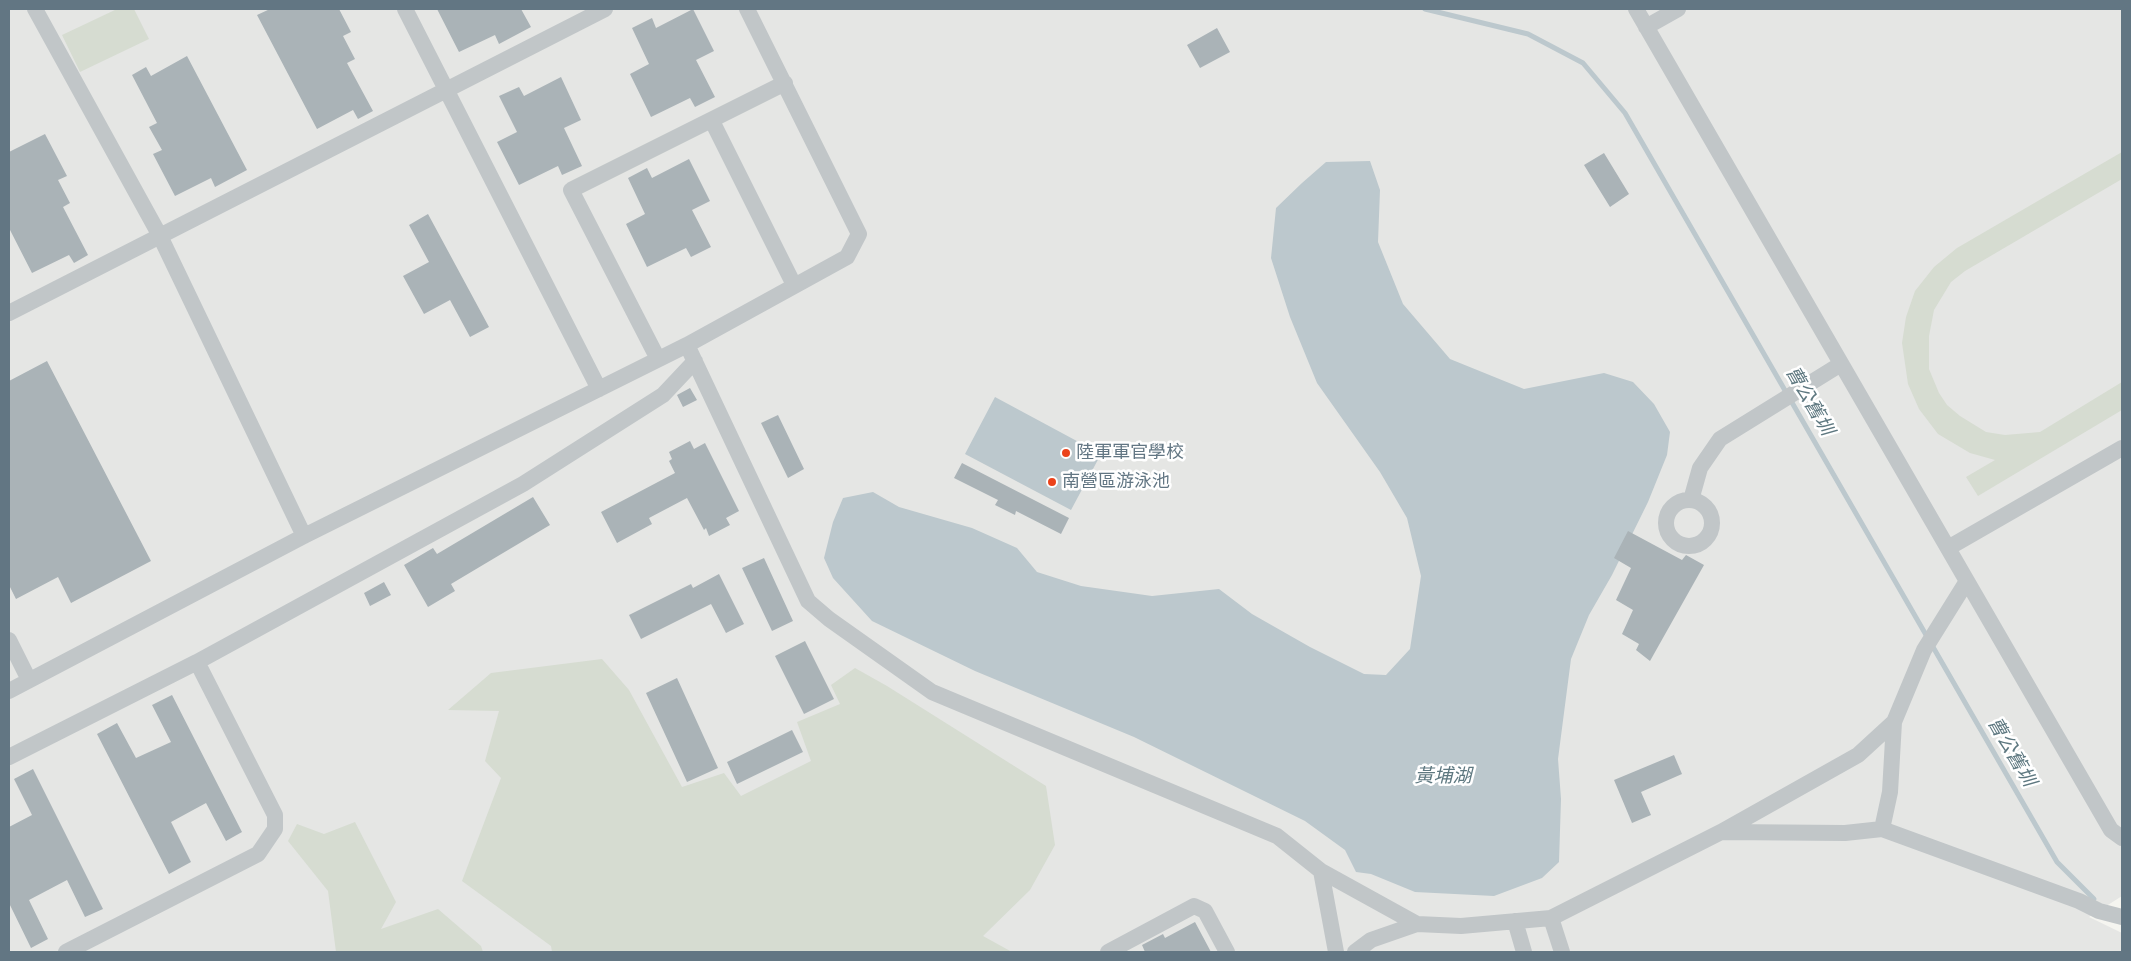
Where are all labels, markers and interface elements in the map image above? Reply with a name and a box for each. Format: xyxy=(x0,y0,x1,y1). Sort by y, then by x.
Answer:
water label: 曹公舊圳 xyxy=(1780,362,1838,440)
place label: 陸軍軍官學校 xyxy=(1076,442,1184,464)
marker: 陸軍軍官學校 xyxy=(1060,447,1072,459)
place label: 南營區游泳池 xyxy=(1062,471,1170,493)
marker: 南營區游泳池 xyxy=(1046,476,1058,488)
water label: 曹公舊圳 xyxy=(1982,713,2040,791)
water label: 黃埔湖 xyxy=(1415,766,1471,788)

